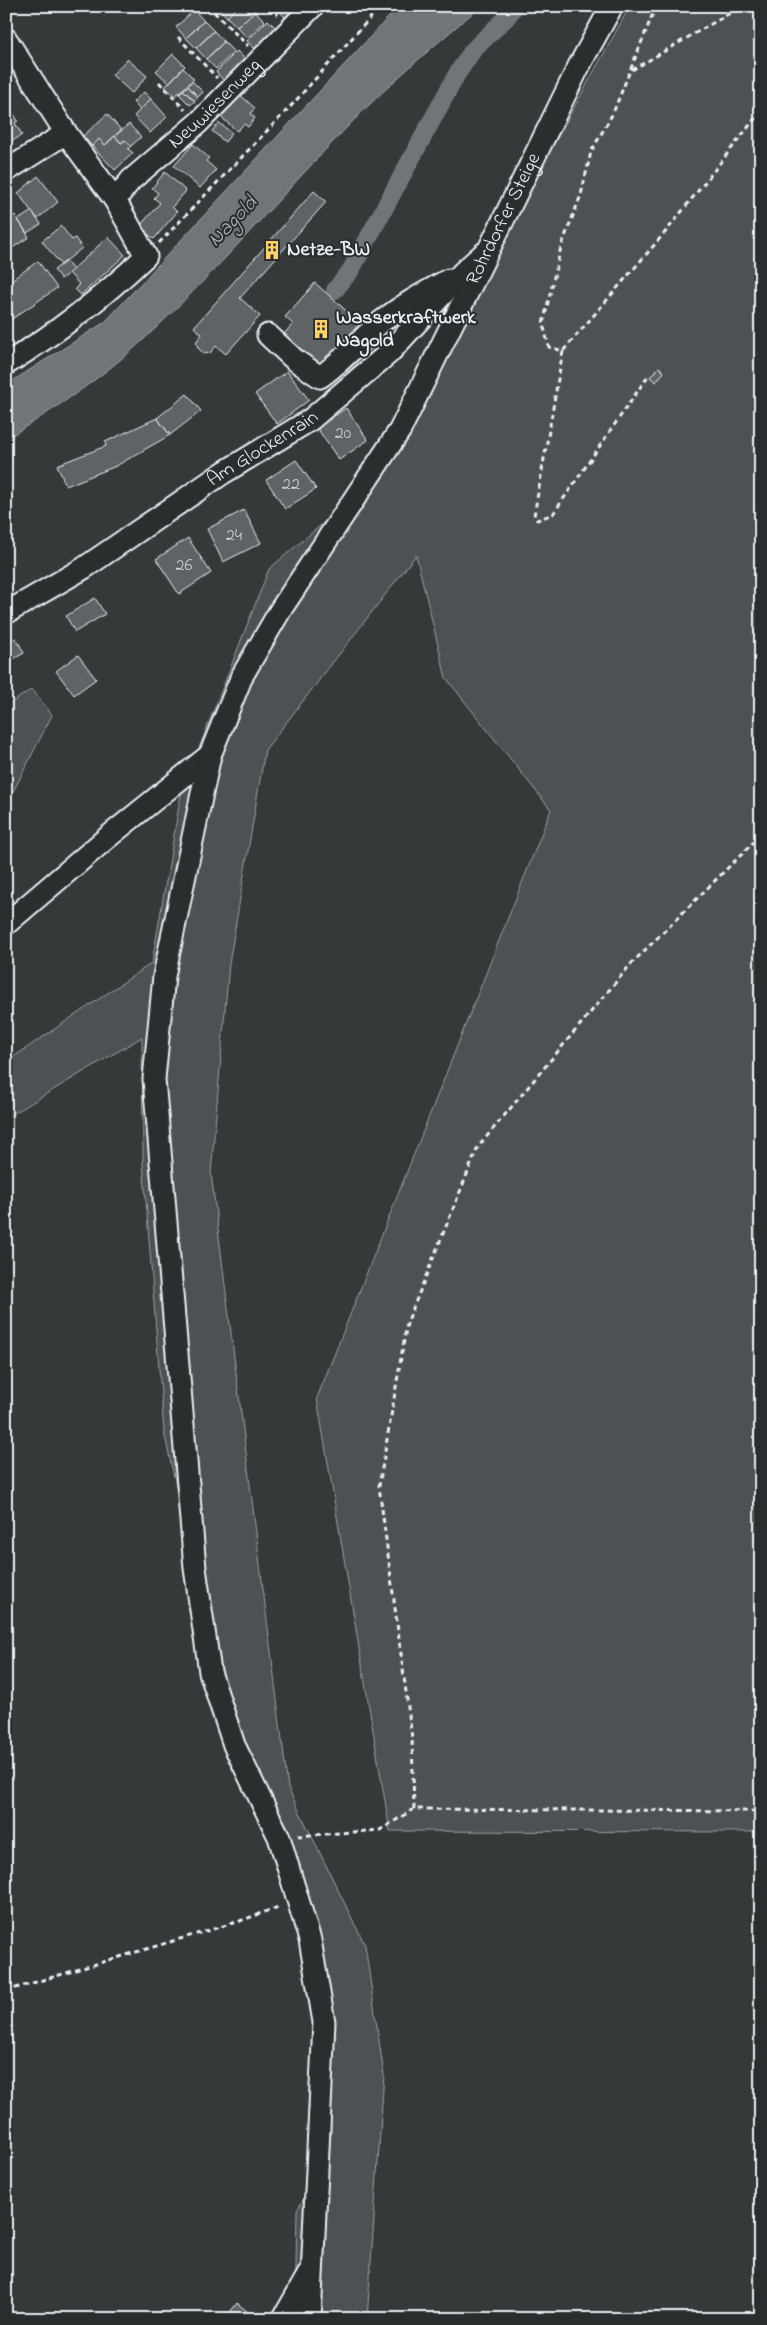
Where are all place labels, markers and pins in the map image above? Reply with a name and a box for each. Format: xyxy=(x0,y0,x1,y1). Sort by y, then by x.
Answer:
place label: Netze-BW xyxy=(287,236,370,265)
building icon: Netze-BW xyxy=(261,239,283,261)
place label: Wasserkraftwerk Nagold xyxy=(336,304,477,357)
building icon: Wasserkraftwerk Nagold xyxy=(310,318,332,340)

